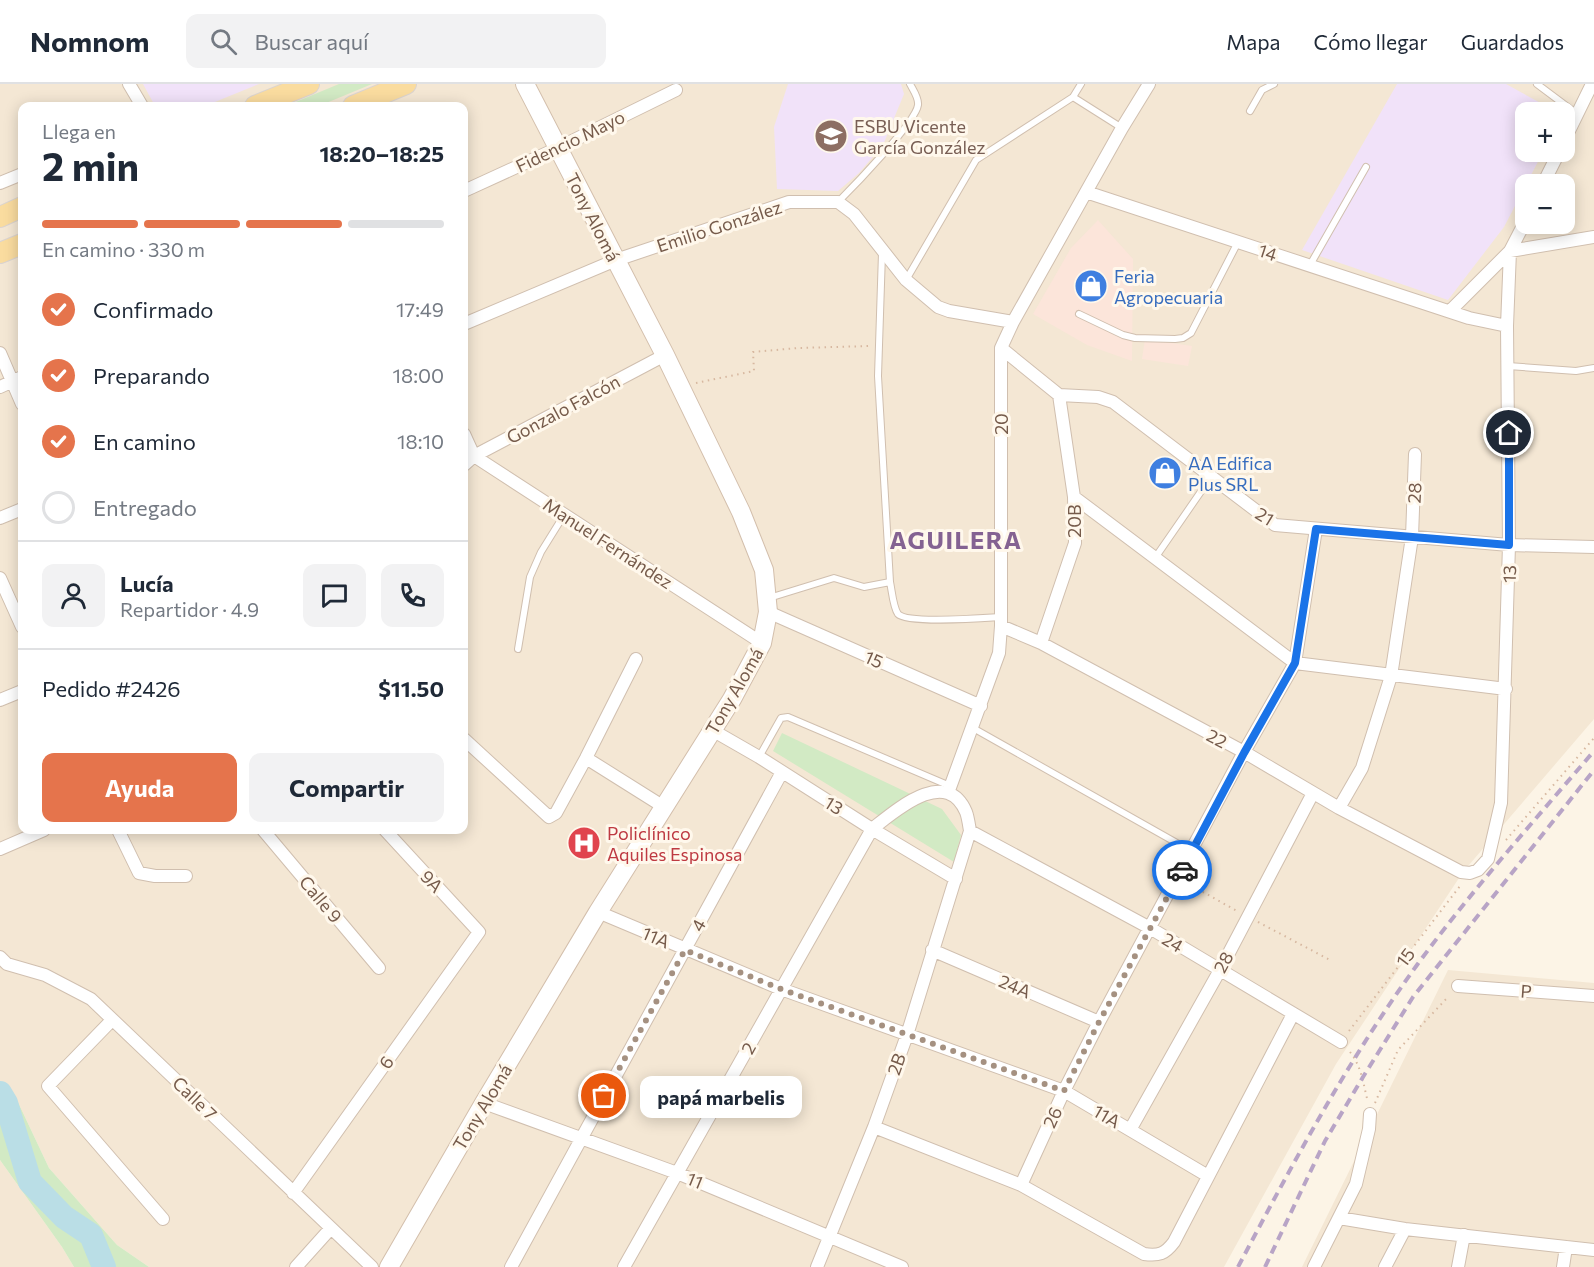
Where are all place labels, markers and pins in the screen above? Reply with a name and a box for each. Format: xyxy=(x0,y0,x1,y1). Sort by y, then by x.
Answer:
place label: ESBU Vicente García González xyxy=(854,115,985,158)
school or university icon: ESBU Vicente García González xyxy=(813,118,849,154)
place label: Feria Agropecuaria xyxy=(1114,265,1223,308)
shop icon: Feria Agropecuaria xyxy=(1073,268,1109,304)
pin xyxy=(1483,407,1534,458)
place label: AA Edifica Plus SRL xyxy=(1188,452,1272,495)
shop icon: AA Edifica Plus SRL xyxy=(1147,455,1183,491)
place label: Policlínico Aquiles Espinosa xyxy=(607,822,743,865)
hospital icon: Policlínico Aquiles Espinosa xyxy=(566,825,602,861)
pin xyxy=(578,1070,629,1121)
callout: papá marbelis xyxy=(640,1075,802,1117)

